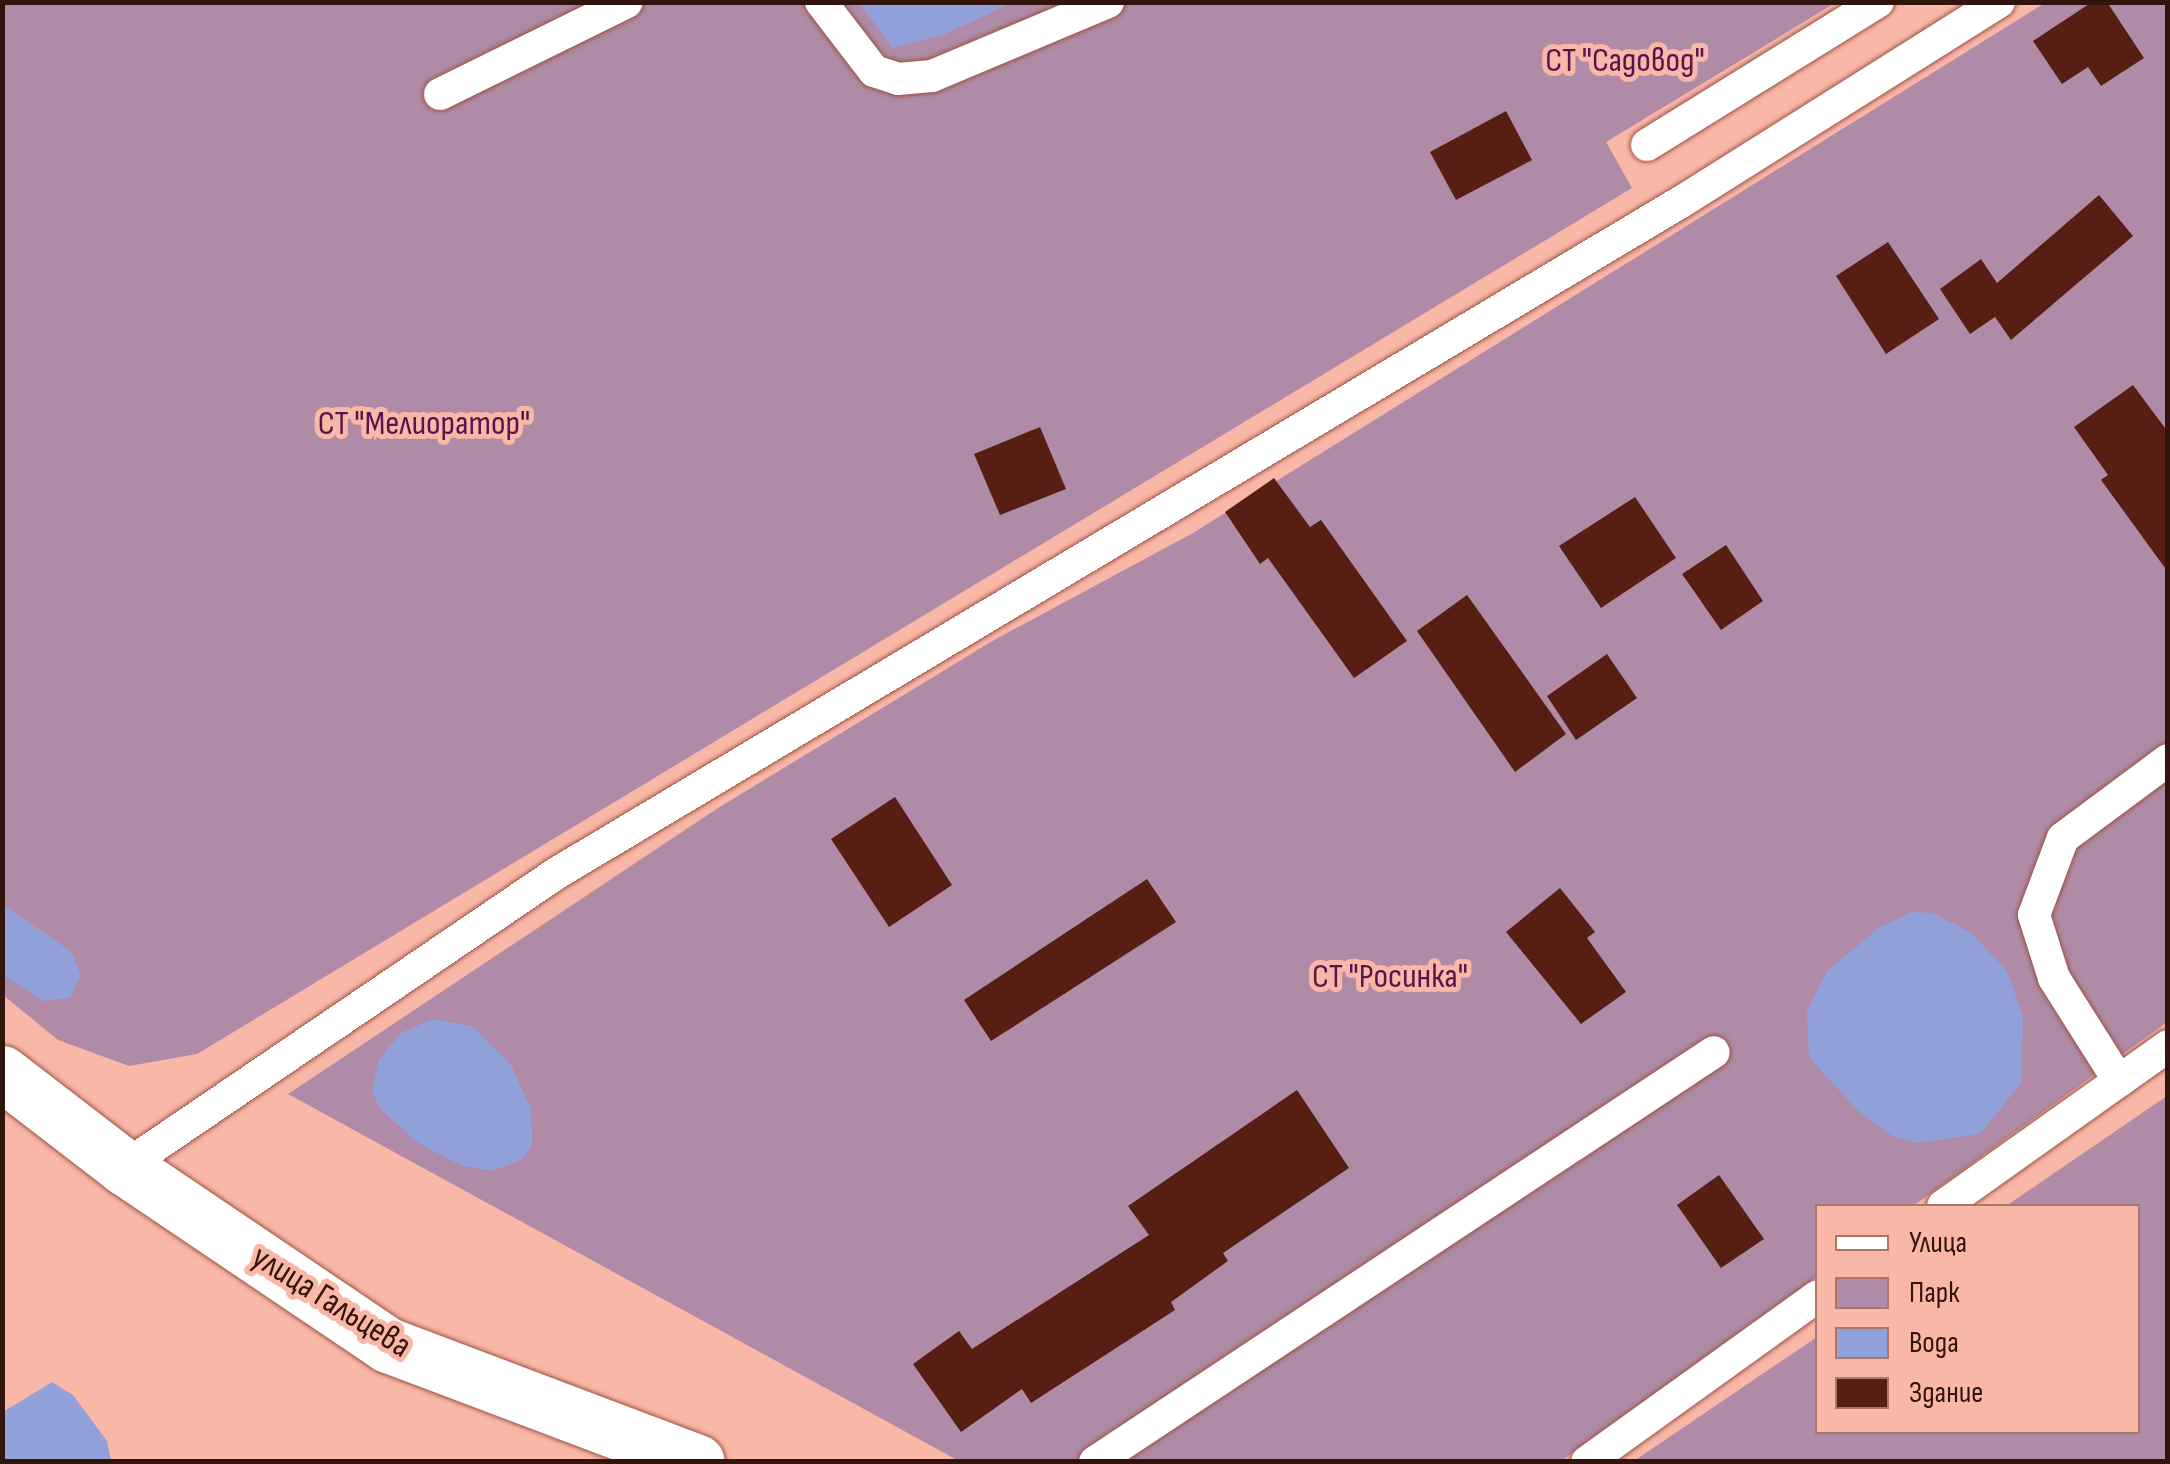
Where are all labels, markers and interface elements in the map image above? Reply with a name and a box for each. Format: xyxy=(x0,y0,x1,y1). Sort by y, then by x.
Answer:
park label: СТ "Садовод" xyxy=(1545,40,1705,82)
park label: СТ "Мелиоратор" xyxy=(318,403,530,445)
park label: СТ "Росинка" xyxy=(1312,956,1468,998)
legend xyxy=(1815,1204,2140,1434)
text: Улица xyxy=(1909,1225,1967,1261)
street label: улица Гальцева xyxy=(244,1236,418,1368)
text: Парк xyxy=(1909,1275,1960,1311)
text: Вода xyxy=(1909,1325,1959,1361)
text: Здание xyxy=(1909,1375,1983,1411)

